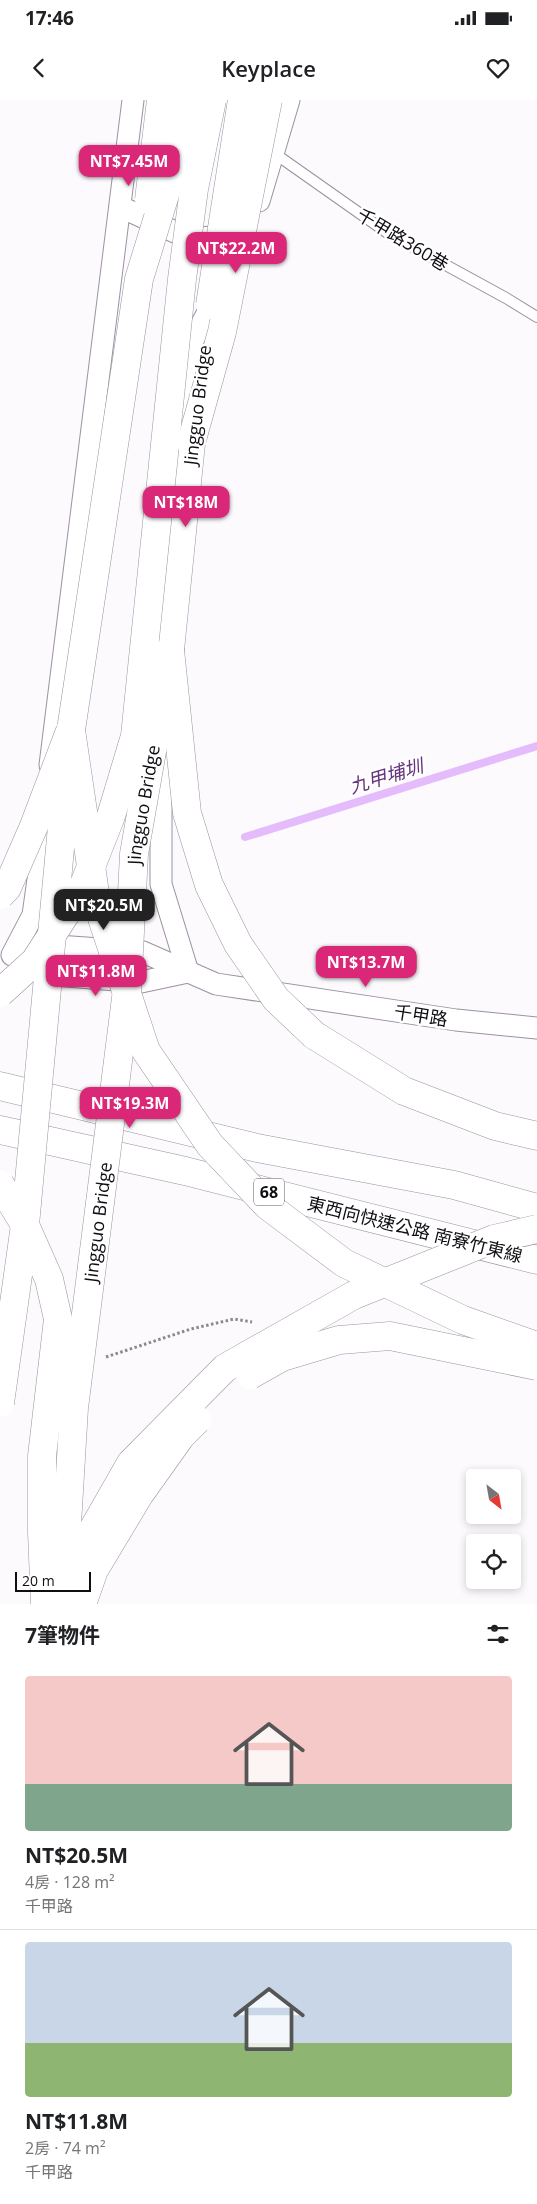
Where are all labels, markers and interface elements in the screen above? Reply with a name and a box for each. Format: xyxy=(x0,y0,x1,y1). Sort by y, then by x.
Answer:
text: 17:46 xyxy=(25,5,74,31)
text: Keyplace xyxy=(221,53,316,83)
icon: back xyxy=(25,54,53,82)
icon: heart xyxy=(484,54,512,82)
pin: NT$7.45M xyxy=(77,144,181,187)
text: NT$7.45M xyxy=(90,150,168,172)
street label: 千甲路360巷 xyxy=(353,202,453,276)
pin: NT$22.2M xyxy=(184,232,288,274)
text: NT$22.2M xyxy=(197,237,275,259)
street label: Jingguo Bridge xyxy=(177,344,216,468)
pin: NT$18M xyxy=(145,486,227,528)
text: NT$18M xyxy=(154,491,218,513)
street label: Jingguo Bridge xyxy=(121,743,165,867)
water label: 九甲埔圳 xyxy=(346,752,429,800)
pin: NT$20.5M xyxy=(52,888,156,931)
text: NT$20.5M xyxy=(65,894,143,916)
pin: NT$13.7M xyxy=(314,946,418,988)
text: NT$13.7M xyxy=(327,951,405,973)
pin: NT$11.8M xyxy=(44,954,148,997)
text: NT$11.8M xyxy=(57,960,135,982)
street label: 千甲路 xyxy=(392,999,450,1031)
pin: NT$19.3M xyxy=(78,1086,182,1129)
text: NT$19.3M xyxy=(91,1092,169,1114)
street label: Jingguo Bridge xyxy=(78,1160,117,1286)
road number: 68 xyxy=(254,1178,284,1206)
street label: 東西向快速公路 南寮竹東線 xyxy=(305,1191,525,1267)
north arrow xyxy=(466,1469,521,1524)
map controls xyxy=(466,1469,521,1589)
button: locate xyxy=(466,1534,521,1589)
scale bar xyxy=(15,1569,91,1592)
text: 20 m xyxy=(22,1571,55,1590)
icon: filters xyxy=(484,1620,512,1648)
text: 7筆物件 xyxy=(25,1621,100,1649)
icon: home xyxy=(224,1709,314,1799)
text: NT$20.5M xyxy=(25,1841,128,1869)
text: 4房 · 128 m² xyxy=(25,1871,115,1893)
text: 千甲路 xyxy=(25,1895,73,1917)
icon: home xyxy=(224,1974,314,2064)
text: NT$11.8M xyxy=(25,2107,128,2135)
text: 2房 · 74 m² xyxy=(25,2137,106,2159)
text: 千甲路 xyxy=(25,2161,73,2183)

